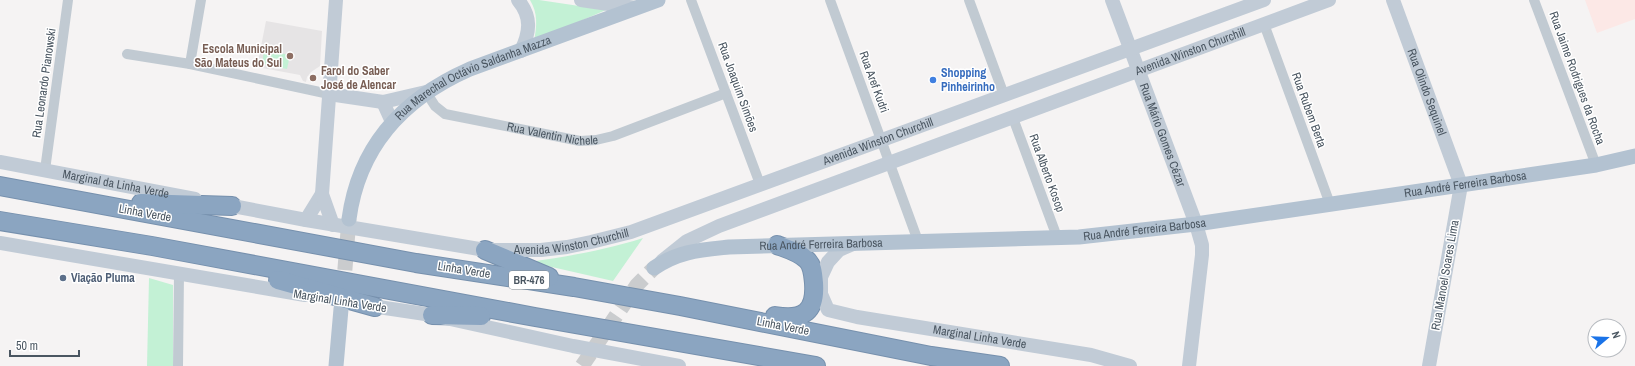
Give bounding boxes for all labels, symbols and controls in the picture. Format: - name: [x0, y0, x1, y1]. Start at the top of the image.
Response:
- street label: Rua Jaime Rodrigues da Rocha: [1545, 9, 1609, 147]
- street label: Avenida Winston Churchill: [1132, 24, 1248, 79]
- street label: Rua Leonardo Pianowski: [28, 27, 60, 139]
- street label: Rua Marechal Octávio Saldanha Mazza: [391, 32, 554, 124]
- street label: Rua Joaquim Simões: [714, 40, 762, 134]
- place label: Escola Municipal São Mateus do Sul: [195, 41, 282, 71]
- street label: Rua Olindo Sequinel: [1404, 46, 1450, 138]
- street label: Rua Aref Kudri: [855, 49, 893, 115]
- marker: Escola Municipal São Mateus do Sul: [285, 51, 295, 61]
- place label: Farol do Saber José de Alencar: [321, 63, 396, 93]
- place label: Shopping Pinheirinho: [941, 65, 995, 95]
- street label: Rua Rubem Berta: [1288, 70, 1330, 150]
- marker: Farol do Saber José de Alencar: [308, 73, 318, 83]
- marker: Shopping Pinheirinho: [928, 75, 938, 85]
- street label: Rua Mário Gomes Cézar: [1136, 81, 1190, 190]
- street label: Avenida Winston Churchill: [820, 114, 935, 169]
- street label: Rua Valentin Nichele: [506, 119, 599, 149]
- street label: Rua Alberto Kosop: [1025, 132, 1069, 214]
- street label: Marginal da Linha Verde: [61, 166, 170, 202]
- street label: Rua André Ferreira Barbosa: [1403, 167, 1528, 201]
- street label: Linha Verde: [117, 201, 173, 225]
- street label: Rua André Ferreira Barbosa: [1082, 215, 1208, 244]
- street label: Rua Manoel Soares Lima: [1427, 218, 1463, 331]
- street label: Avenida Winston Churchill: [513, 225, 630, 258]
- street label: Rua André Ferreira Barbosa: [759, 235, 883, 254]
- street label: Linha Verde: [437, 258, 491, 282]
- place label: Viação Pluma: [71, 270, 135, 286]
- road number: BR-476: [509, 271, 549, 289]
- marker: Viação Pluma: [58, 273, 68, 283]
- street label: Marginal Linha Verde: [292, 286, 388, 316]
- street label: Linha Verde: [755, 313, 811, 339]
- north arrow: [1587, 318, 1627, 358]
- street label: Marginal Linha Verde: [932, 321, 1028, 352]
- text: N: [1609, 329, 1624, 340]
- scale bar: [10, 332, 79, 358]
- text: 50 m: [16, 338, 38, 354]

